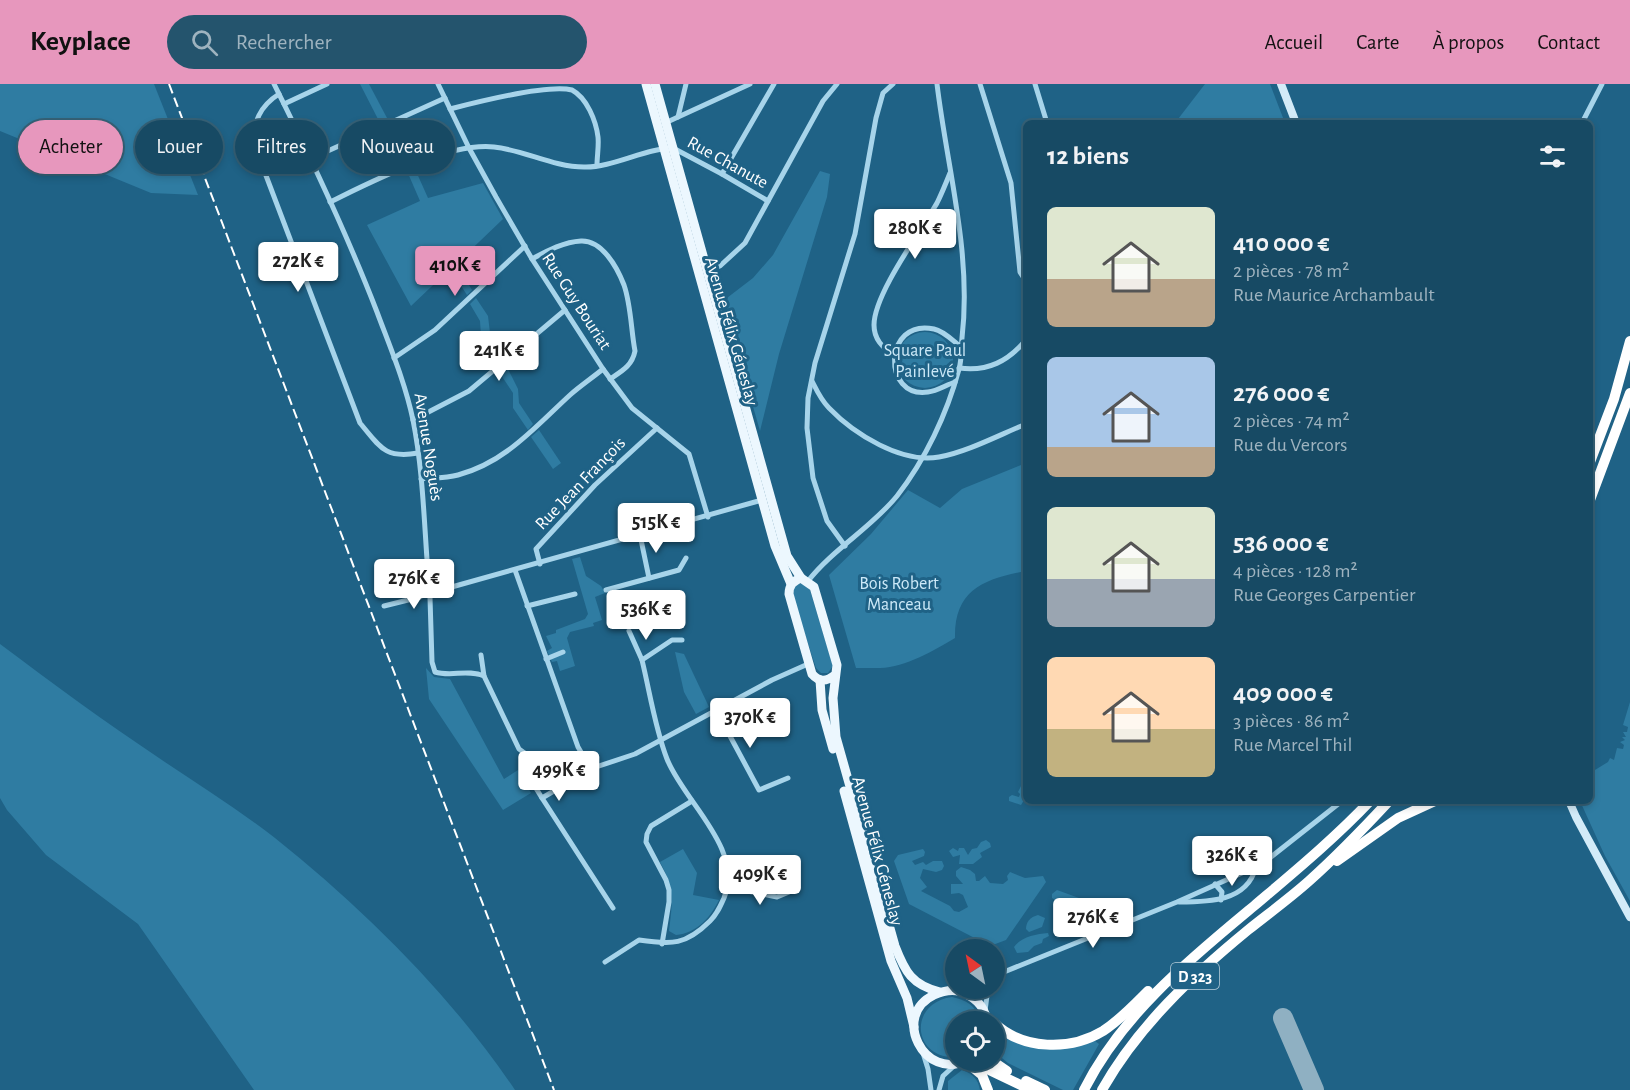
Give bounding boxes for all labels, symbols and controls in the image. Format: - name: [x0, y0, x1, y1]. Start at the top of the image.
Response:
- search box: [167, 15, 587, 69]
- icon: search: [188, 26, 221, 59]
- text: Keyplace: [30, 28, 131, 56]
- text: Rechercher: [236, 31, 332, 53]
- text: Accueil: [1265, 32, 1323, 53]
- text: Carte: [1356, 32, 1399, 53]
- text: À propos: [1432, 32, 1504, 53]
- text: Contact: [1537, 32, 1600, 53]
- chip: Acheter: [18, 120, 123, 174]
- chip: Louer: [135, 120, 223, 174]
- chip: Filtres: [235, 120, 328, 174]
- chip: Nouveau: [340, 120, 455, 174]
- street label: Rue Chanute: [684, 133, 771, 192]
- icon: filters: [1536, 140, 1569, 173]
- text: 12 biens: [1047, 143, 1129, 169]
- pin: 280K €: [866, 209, 964, 260]
- text: 280K €: [888, 218, 942, 238]
- text: 410 000 €: [1233, 230, 1330, 256]
- icon: home: [1095, 231, 1167, 303]
- pin: 272K €: [249, 242, 347, 293]
- pin: 410K €: [406, 246, 504, 297]
- street label: Rue Guy Bouriat: [538, 250, 614, 353]
- text: 272K €: [272, 251, 324, 271]
- text: 410K €: [429, 255, 481, 275]
- street label: Avenue Félix Géneslay: [701, 255, 761, 408]
- text: 2 pièces · 78 m²: [1233, 261, 1349, 281]
- text: Rue Maurice Archambault: [1233, 285, 1435, 305]
- pin: 241K €: [450, 331, 548, 382]
- text: 241K €: [474, 340, 524, 360]
- park label: Square Paul Painlevé: [884, 342, 966, 381]
- text: 276 000 €: [1233, 380, 1330, 406]
- icon: home: [1095, 381, 1167, 453]
- street label: Avenue Noguès: [411, 392, 445, 502]
- text: 2 pièces · 74 m²: [1233, 411, 1349, 431]
- street label: Rue Jean François: [532, 434, 629, 533]
- text: Rue du Vercors: [1233, 435, 1348, 455]
- pin: 515K €: [607, 503, 705, 554]
- text: 515K €: [632, 512, 680, 532]
- text: 536 000 €: [1233, 530, 1329, 556]
- icon: home: [1095, 531, 1167, 603]
- pin: 276K €: [365, 559, 463, 610]
- text: 4 pièces · 128 m²: [1233, 561, 1357, 581]
- text: 276K €: [388, 568, 440, 588]
- park label: Bois Robert Manceau: [859, 575, 939, 614]
- text: Rue Georges Carpentier: [1233, 585, 1415, 605]
- pin: 536K €: [597, 590, 695, 641]
- text: 536K €: [621, 599, 671, 619]
- text: 409 000 €: [1233, 680, 1333, 706]
- icon: home: [1095, 681, 1167, 753]
- pin: 370K €: [701, 698, 799, 749]
- text: 370K €: [724, 707, 776, 727]
- text: 3 pièces · 86 m²: [1233, 711, 1349, 731]
- text: Rue Marcel Thil: [1233, 735, 1352, 755]
- pin: 499K €: [510, 751, 608, 802]
- text: 499K €: [532, 760, 586, 780]
- street label: Avenue Félix Géneslay: [848, 775, 906, 928]
- pin: 326K €: [1183, 836, 1281, 887]
- text: 326K €: [1206, 845, 1258, 865]
- pin: 409K €: [711, 855, 809, 906]
- text: 409K €: [733, 864, 787, 884]
- pin: 276K €: [1044, 898, 1142, 949]
- text: 276K €: [1067, 907, 1119, 927]
- north arrow: [945, 939, 1005, 999]
- map controls: [945, 939, 1005, 1071]
- road number: D 323: [1171, 963, 1219, 989]
- button: locate: [945, 1011, 1005, 1071]

